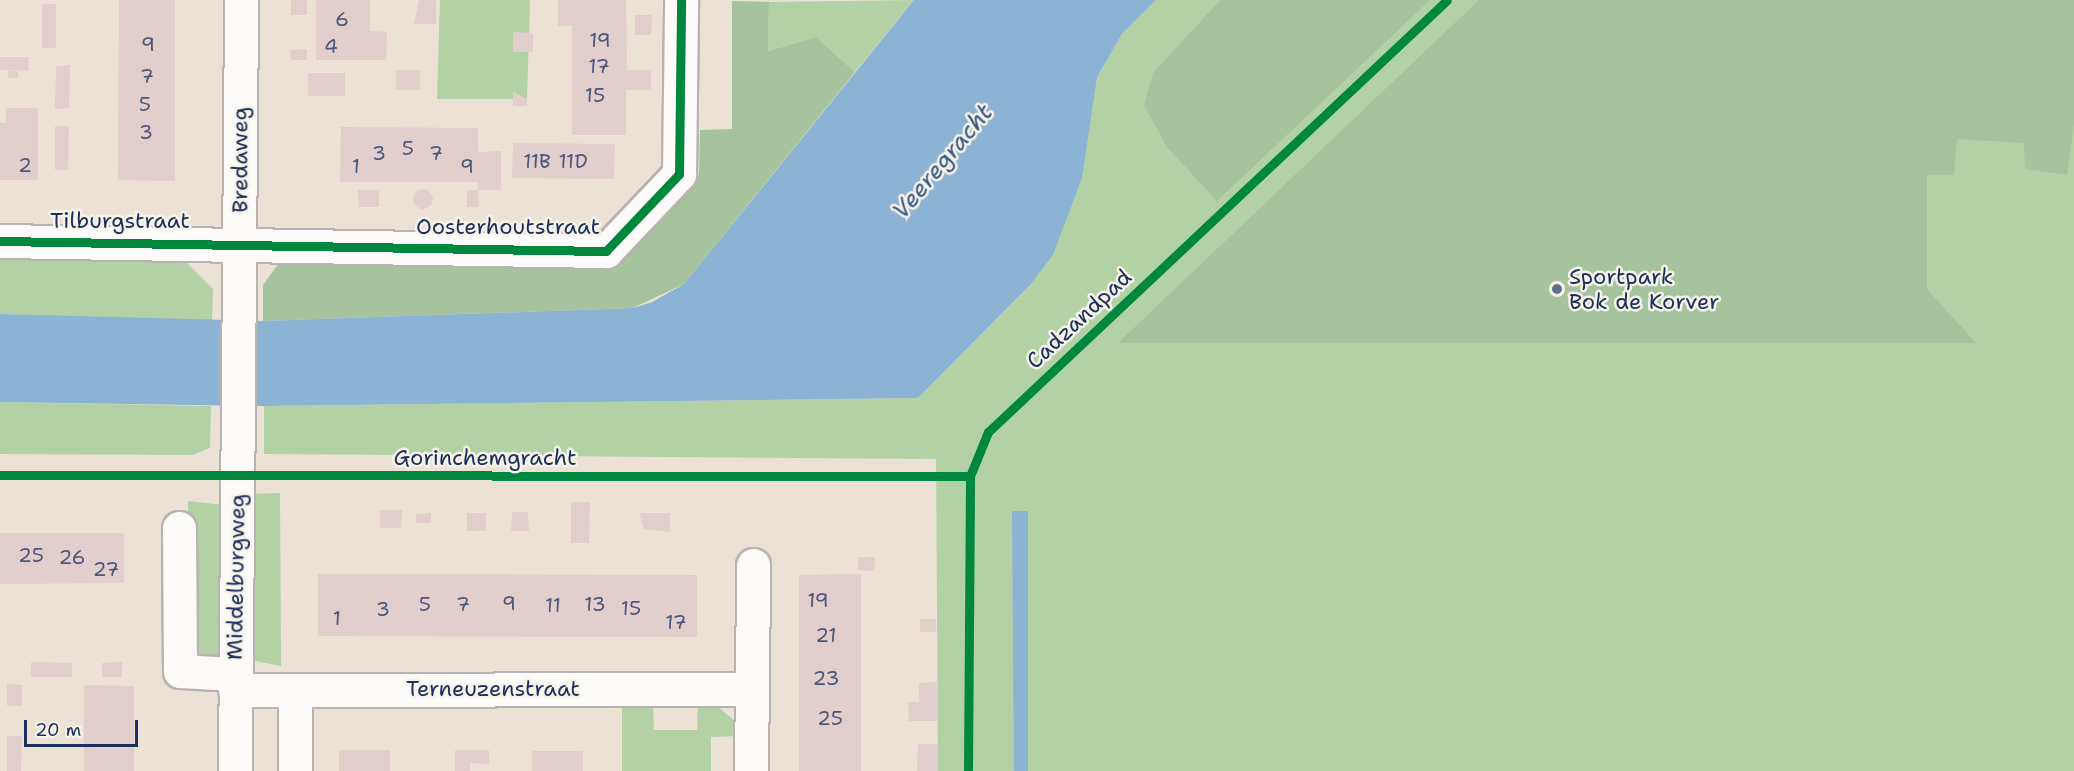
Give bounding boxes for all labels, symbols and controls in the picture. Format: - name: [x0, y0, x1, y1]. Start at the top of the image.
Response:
- house number: 6: [335, 7, 349, 31]
- house number: 19: [589, 28, 611, 52]
- house number: 9: [141, 32, 155, 56]
- house number: 4: [324, 34, 338, 58]
- house number: 17: [588, 54, 610, 78]
- house number: 7: [140, 64, 154, 88]
- house number: 15: [585, 83, 605, 107]
- house number: 5: [139, 92, 151, 116]
- water label: Veeregracht: [887, 99, 999, 225]
- street label: Bredaweg: [227, 107, 253, 213]
- house number: 3: [139, 120, 153, 144]
- house number: 5: [402, 136, 414, 160]
- house number: 3: [372, 141, 386, 165]
- house number: 7: [429, 141, 443, 165]
- house number: 11B: [523, 149, 551, 173]
- house number: 11D: [558, 149, 588, 173]
- house number: 2: [18, 153, 32, 177]
- house number: 1: [352, 154, 360, 178]
- house number: 9: [460, 154, 474, 178]
- street label: Tilburgstraat: [50, 208, 190, 234]
- street label: Oosterhoutstraat: [416, 214, 600, 240]
- place label: Sportpark Bok de Korver: [1569, 263, 1719, 314]
- street label: Cadzandpad: [1021, 264, 1137, 374]
- marker: Sportpark Bok de Korver: [1550, 282, 1564, 296]
- street label: Gorinchemgracht: [393, 445, 577, 471]
- street label: Middelburgweg: [221, 494, 251, 660]
- house number: 25: [18, 543, 44, 567]
- house number: 26: [58, 545, 86, 569]
- house number: 27: [93, 557, 119, 581]
- house number: 19: [807, 588, 829, 612]
- house number: 9: [502, 591, 516, 615]
- house number: 5: [419, 592, 431, 616]
- house number: 7: [456, 592, 470, 616]
- house number: 13: [584, 592, 606, 616]
- house number: 11: [545, 593, 561, 617]
- house number: 15: [621, 596, 641, 620]
- house number: 3: [376, 597, 390, 621]
- house number: 1: [333, 606, 341, 630]
- house number: 17: [665, 610, 687, 634]
- house number: 21: [815, 623, 837, 647]
- house number: 23: [813, 666, 839, 690]
- street label: Terneuzenstraat: [406, 676, 580, 702]
- house number: 25: [817, 706, 843, 730]
- scale bar: [27, 708, 141, 746]
- text: 20 m: [35, 718, 81, 742]

